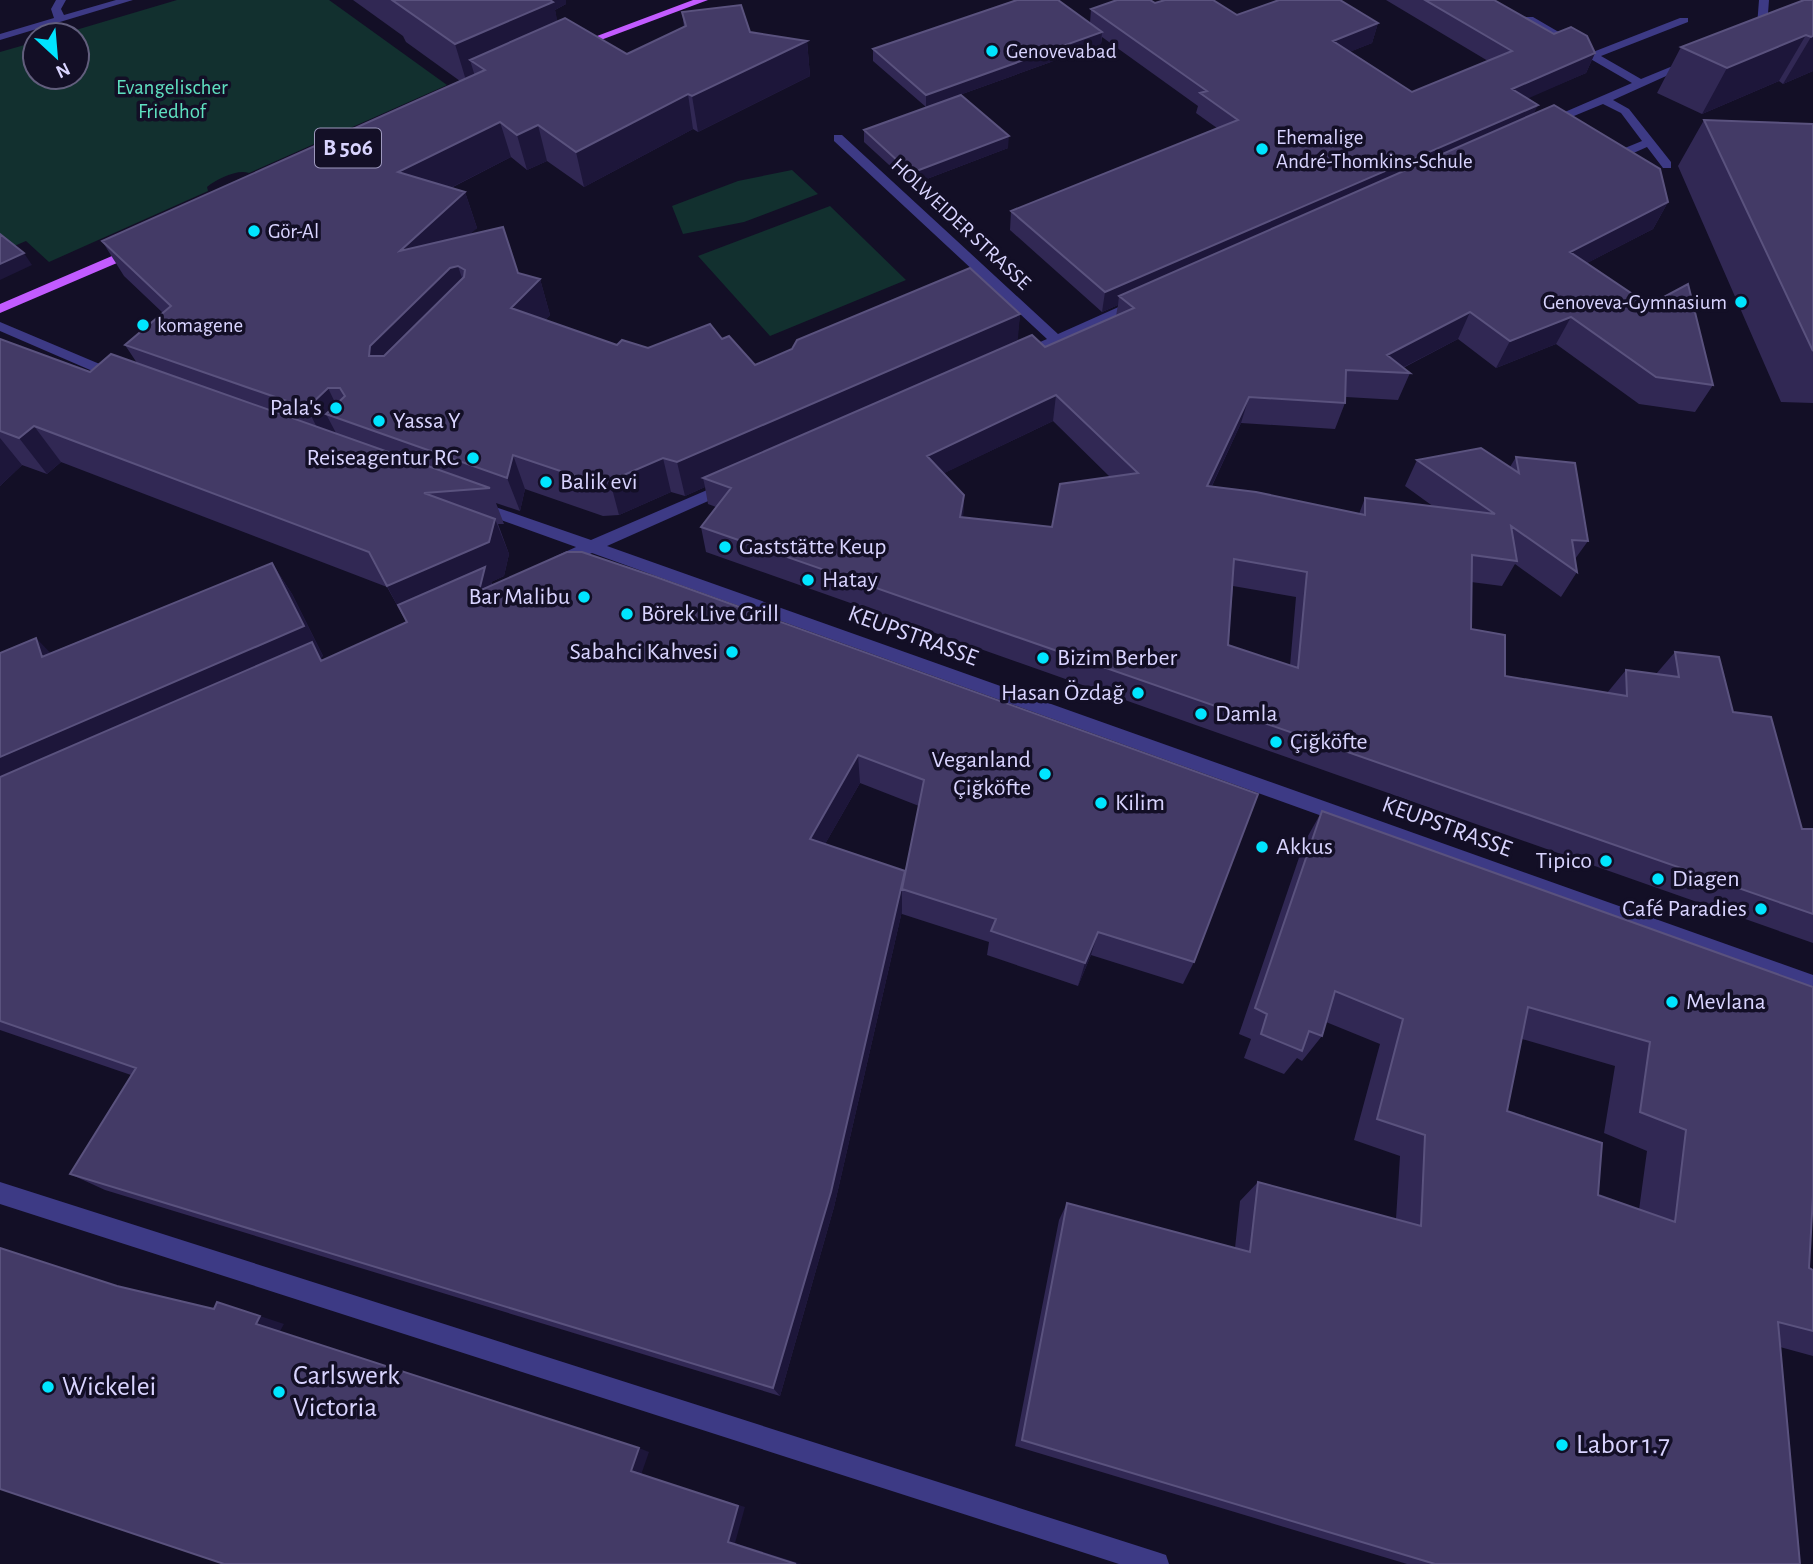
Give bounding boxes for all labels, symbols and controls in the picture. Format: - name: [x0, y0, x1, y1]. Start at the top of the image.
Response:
- north arrow: [21, 21, 91, 91]
- place label: Genovevabad: [1006, 41, 1117, 62]
- marker: Genovevabad: [984, 43, 1000, 59]
- text: N: [53, 58, 73, 81]
- park label: Evangelischer Friedhof: [116, 77, 228, 122]
- place label: Ehemalige André-Thomkins-Schule: [1276, 127, 1473, 172]
- road number: B 506: [315, 128, 381, 168]
- marker: Ehemalige André-Thomkins-Schule: [1254, 141, 1270, 157]
- street label: HOLWEIDER STRASSE: [887, 154, 1035, 294]
- place label: Gör-Al: [268, 221, 319, 242]
- marker: Gör-Al: [246, 223, 262, 239]
- place label: Genoveva-Gymnasium: [1543, 292, 1727, 313]
- marker: Genoveva-Gymnasium: [1733, 294, 1749, 310]
- place label: komagene: [157, 315, 243, 336]
- marker: komagene: [135, 317, 151, 333]
- place label: Pala's: [270, 396, 322, 420]
- marker: Pala's: [328, 400, 344, 416]
- place label: Yassa Y: [393, 409, 461, 433]
- marker: Yassa Y: [371, 413, 387, 429]
- place label: Reiseagentur RC: [307, 446, 459, 470]
- marker: Reiseagentur RC: [465, 450, 481, 466]
- place label: Balik evi: [560, 470, 638, 494]
- marker: Balik evi: [538, 474, 554, 490]
- place label: Gaststätte Keup: [739, 535, 887, 559]
- marker: Gaststätte Keup: [717, 539, 733, 555]
- place label: Hatay: [822, 568, 878, 592]
- marker: Hatay: [800, 572, 816, 588]
- place label: Bar Malibu: [468, 585, 570, 609]
- marker: Bar Malibu: [576, 589, 592, 605]
- street label: KEUPSTRASSE: [845, 601, 982, 671]
- place label: Börek Live Grill: [641, 602, 779, 626]
- marker: Börek Live Grill: [619, 606, 635, 622]
- place label: Sabahci Kahvesi: [570, 640, 718, 664]
- marker: Sabahci Kahvesi: [724, 644, 740, 660]
- place label: Bizim Berber: [1057, 646, 1177, 670]
- marker: Bizim Berber: [1035, 650, 1051, 666]
- place label: Hasan Özdağ: [1001, 680, 1124, 705]
- marker: Hasan Özdağ: [1130, 685, 1146, 701]
- place label: Damla: [1215, 702, 1278, 726]
- marker: Damla: [1193, 706, 1209, 722]
- place label: Çiğköfte: [1290, 730, 1368, 754]
- marker: Çiğköfte: [1268, 734, 1284, 750]
- place label: Veganland Çiğköfte: [931, 748, 1031, 800]
- marker: Veganland Çiğköfte: [1037, 766, 1053, 782]
- place label: Kilim: [1115, 791, 1165, 815]
- street label: KEUPSTRASSE: [1379, 792, 1516, 862]
- marker: Kilim: [1093, 795, 1109, 811]
- place label: Akkus: [1276, 835, 1333, 859]
- marker: Akkus: [1254, 839, 1270, 855]
- place label: Tipico: [1535, 849, 1592, 873]
- marker: Tipico: [1598, 853, 1614, 869]
- place label: Diagen: [1672, 867, 1740, 891]
- marker: Diagen: [1650, 871, 1666, 887]
- place label: Café Paradies: [1622, 897, 1747, 921]
- marker: Café Paradies: [1753, 901, 1769, 917]
- place label: Mevlana: [1686, 990, 1766, 1014]
- marker: Mevlana: [1664, 994, 1680, 1010]
- place label: Carlswerk Victoria: [293, 1362, 400, 1422]
- place label: Wickelei: [62, 1373, 156, 1401]
- marker: Wickelei: [40, 1379, 56, 1395]
- marker: Carlswerk Victoria: [271, 1384, 287, 1400]
- place label: Labor 1.7: [1576, 1431, 1670, 1459]
- marker: Labor 1.7: [1554, 1437, 1570, 1453]

